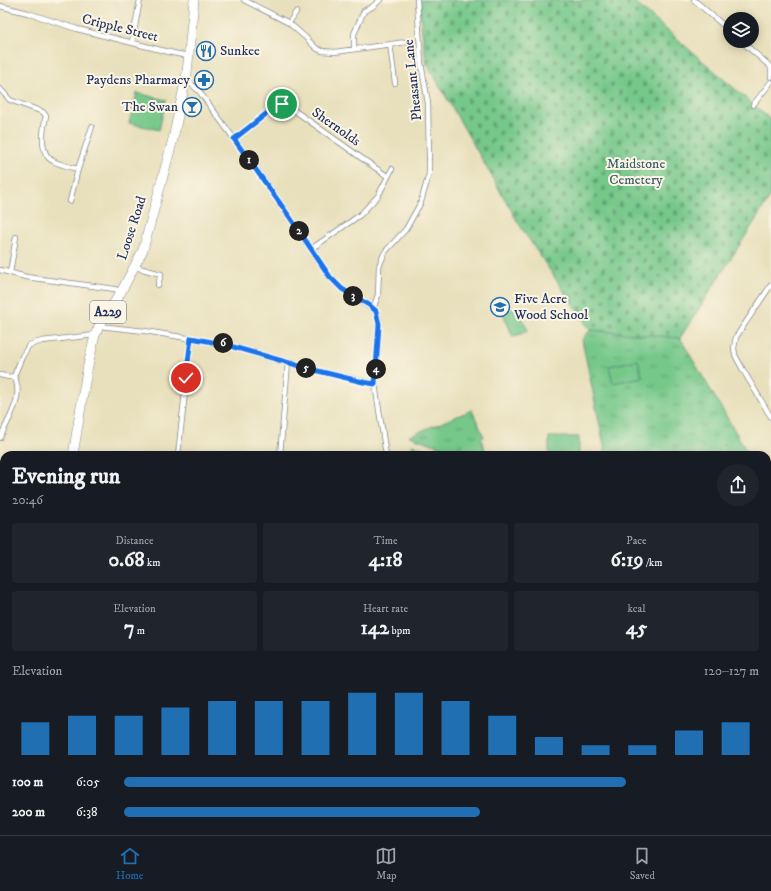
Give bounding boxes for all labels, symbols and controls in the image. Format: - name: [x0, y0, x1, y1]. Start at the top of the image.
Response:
- street label: Cripple Street: [80, 10, 161, 46]
- map controls: [723, 12, 759, 48]
- button: layers: [723, 12, 759, 48]
- street label: Pheasant Lane: [400, 38, 426, 122]
- restaurant icon: Sunkee: [195, 40, 217, 62]
- place label: Sunkee: [220, 42, 260, 60]
- pharmacy icon: Paydens Pharmacy: [193, 69, 215, 91]
- place label: Paydens Pharmacy: [86, 71, 190, 89]
- pin: [265, 87, 299, 121]
- icon: arrive: [271, 93, 293, 115]
- bar icon: The Swan: [181, 96, 203, 118]
- place label: The Swan: [122, 98, 179, 116]
- street label: Shernolds: [308, 104, 364, 150]
- pin: 1: [239, 150, 259, 170]
- text: 1: [247, 153, 251, 167]
- park label: Maidstone Cemetery: [607, 155, 665, 189]
- street label: Loose Road: [113, 194, 151, 262]
- pin: 2: [289, 221, 309, 241]
- text: 2: [296, 224, 302, 238]
- pin: 3: [343, 286, 363, 306]
- text: 3: [351, 289, 355, 303]
- place label: Five Acre Wood School: [513, 290, 589, 324]
- school or university icon: Five Acre Wood School: [489, 296, 511, 318]
- road number: A229: [90, 301, 126, 323]
- pin: 6: [213, 333, 233, 353]
- text: 6: [220, 336, 226, 350]
- pin: 5: [296, 358, 316, 378]
- pin: 4: [366, 359, 386, 379]
- pin: [169, 361, 203, 395]
- text: 5: [303, 361, 309, 375]
- text: 4: [373, 362, 379, 376]
- icon: check: [175, 367, 197, 389]
- text: Evening run: [12, 463, 120, 490]
- button: share: [717, 464, 759, 506]
- text: 20:46: [12, 492, 43, 508]
- text: Distance: [116, 534, 153, 548]
- text: Time: [374, 534, 397, 548]
- text: Pace: [626, 534, 647, 548]
- text: 0.68: [109, 548, 144, 573]
- text: 4:18: [368, 548, 403, 573]
- text: 6:19: [611, 548, 643, 573]
- text: km: [144, 556, 161, 570]
- text: /km: [643, 556, 662, 570]
- text: Elevation: [113, 602, 156, 616]
- text: Heart rate: [363, 602, 408, 616]
- text: kcal: [627, 602, 646, 616]
- text: 7: [124, 616, 134, 641]
- text: 142: [361, 616, 389, 641]
- text: 45: [626, 616, 647, 641]
- text: m: [134, 624, 145, 638]
- text: bpm: [389, 624, 410, 638]
- text: Elevation: [12, 663, 62, 679]
- text: 120–127 m: [704, 663, 759, 679]
- text: 100 m: [12, 774, 43, 790]
- text: 6:05: [76, 774, 100, 790]
- text: 200 m: [12, 804, 45, 820]
- text: 6:38: [76, 804, 98, 820]
- tab: Home: [116, 845, 143, 883]
- tab: Map: [375, 845, 397, 883]
- tab: Saved: [630, 845, 655, 883]

